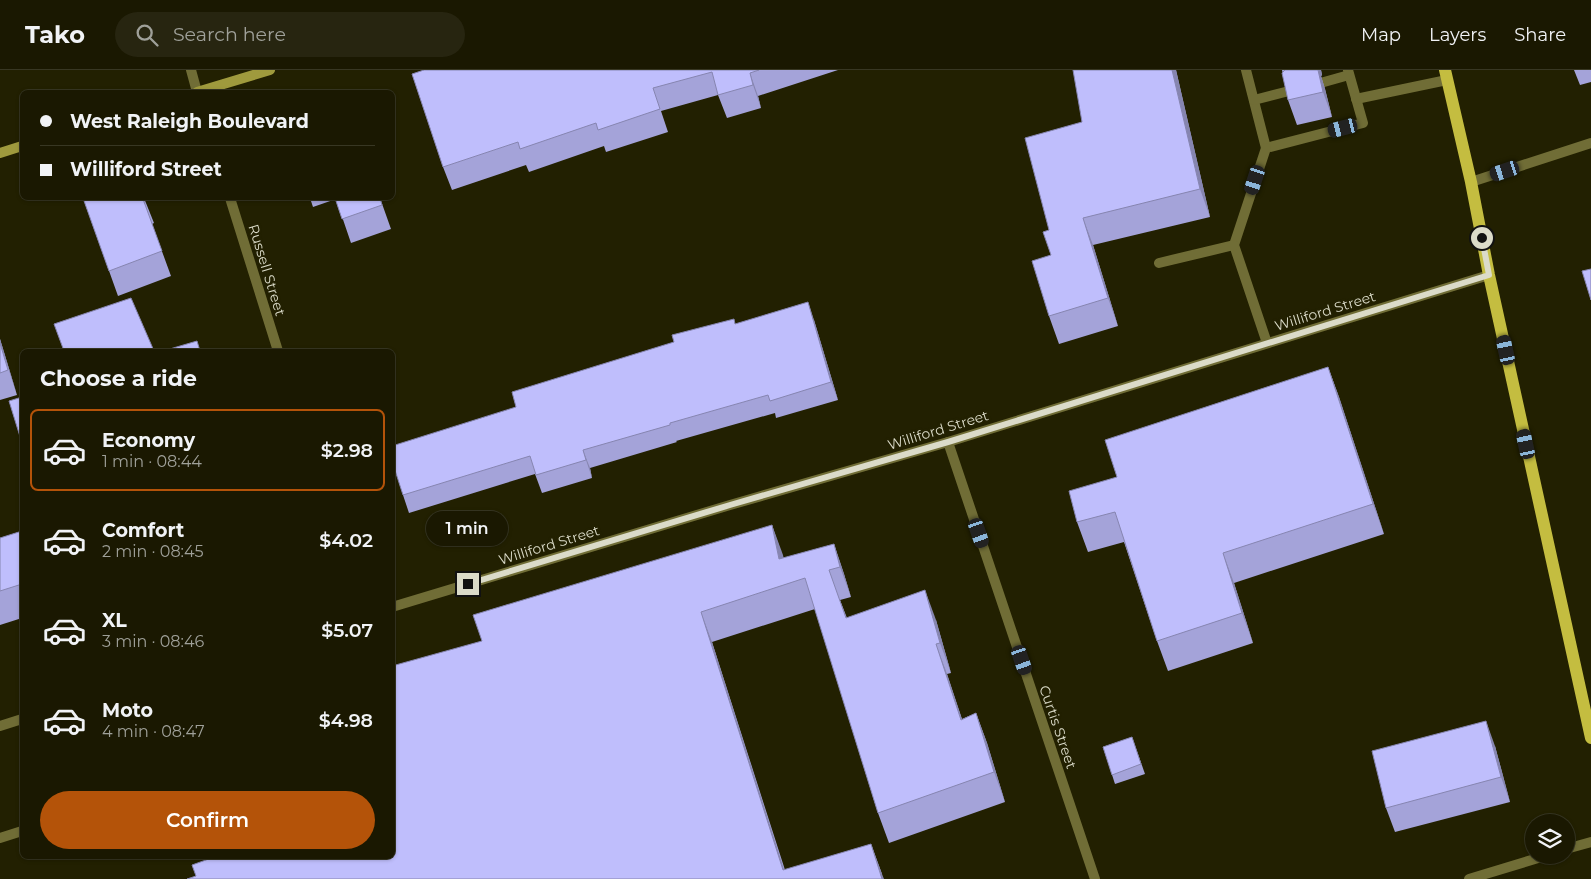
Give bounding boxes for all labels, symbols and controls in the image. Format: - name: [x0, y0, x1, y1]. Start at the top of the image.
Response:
- search box: [115, 12, 465, 57]
- text: Tako: [25, 20, 85, 49]
- icon: search: [133, 21, 161, 49]
- text: Search here: [173, 23, 286, 46]
- text: Map: [1361, 24, 1401, 46]
- text: Layers: [1429, 24, 1486, 46]
- text: Share: [1514, 24, 1566, 46]
- text: West Raleigh Boulevard: [70, 110, 309, 133]
- car: [1326, 117, 1359, 139]
- text: Williford Street: [70, 158, 222, 181]
- car: [1488, 159, 1521, 183]
- car: [1243, 163, 1266, 197]
- street label: Russell Street: [244, 222, 290, 318]
- route start: [1471, 227, 1493, 249]
- street label: Williford Street: [1272, 287, 1378, 335]
- car: [1495, 334, 1516, 366]
- text: Choose a ride: [40, 365, 197, 392]
- street label: Williford Street: [885, 406, 991, 454]
- icon: car: [42, 428, 87, 473]
- car: [1515, 428, 1536, 460]
- text: Economy: [102, 429, 195, 452]
- text: $2.98: [321, 439, 373, 462]
- text: 1 min · 08:44: [102, 452, 202, 471]
- callout: 1 min: [427, 512, 509, 546]
- car: [967, 516, 990, 550]
- icon: car: [42, 518, 87, 563]
- text: Comfort: [102, 519, 184, 542]
- text: 1 min: [446, 519, 488, 538]
- street label: Williford Street: [496, 521, 602, 569]
- text: $4.02: [319, 529, 373, 552]
- text: 2 min · 08:45: [102, 542, 204, 561]
- route end: [457, 573, 479, 595]
- icon: car: [42, 608, 87, 653]
- text: XL: [102, 609, 127, 632]
- text: $5.07: [321, 619, 373, 642]
- text: 3 min · 08:46: [102, 632, 204, 651]
- car: [1010, 643, 1033, 677]
- street label: Curtis Street: [1035, 683, 1081, 771]
- icon: car: [42, 698, 87, 743]
- text: Moto: [102, 699, 153, 722]
- text: $4.98: [319, 709, 373, 732]
- text: 4 min · 08:47: [102, 722, 205, 741]
- button: Confirm: [40, 791, 375, 849]
- map controls: [1525, 814, 1575, 864]
- button: layers: [1525, 814, 1575, 864]

